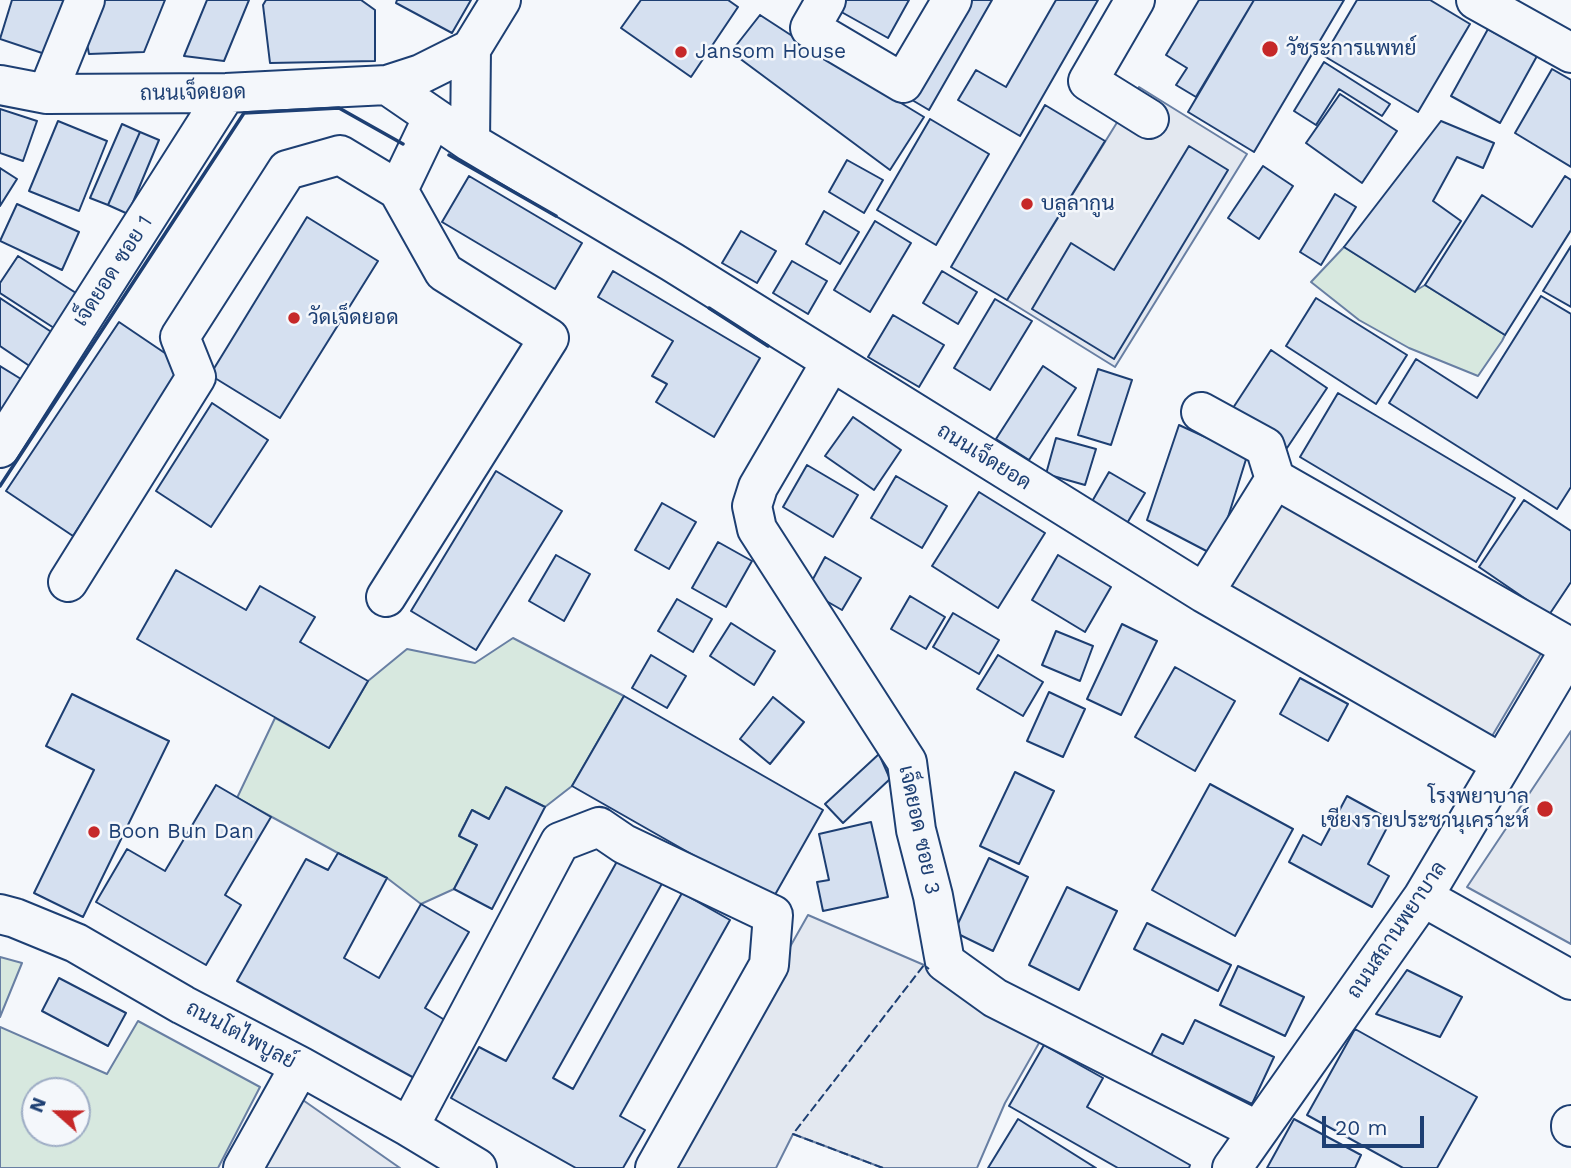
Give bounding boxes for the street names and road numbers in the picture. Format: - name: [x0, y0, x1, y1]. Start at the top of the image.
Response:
- street label: ถนนเจ็ดยอด: [140, 79, 246, 107]
- street label: เจ็ดยอด ซอย 1: [68, 211, 158, 331]
- street label: ถนนเจ็ดยอด: [932, 418, 1036, 496]
- street label: เจ็ดยอด ซอย 3: [893, 763, 945, 897]
- street label: ถนนสถานพยาบาล: [1342, 857, 1452, 1003]
- street label: ถนนโตไพบูลย์: [182, 996, 300, 1074]

